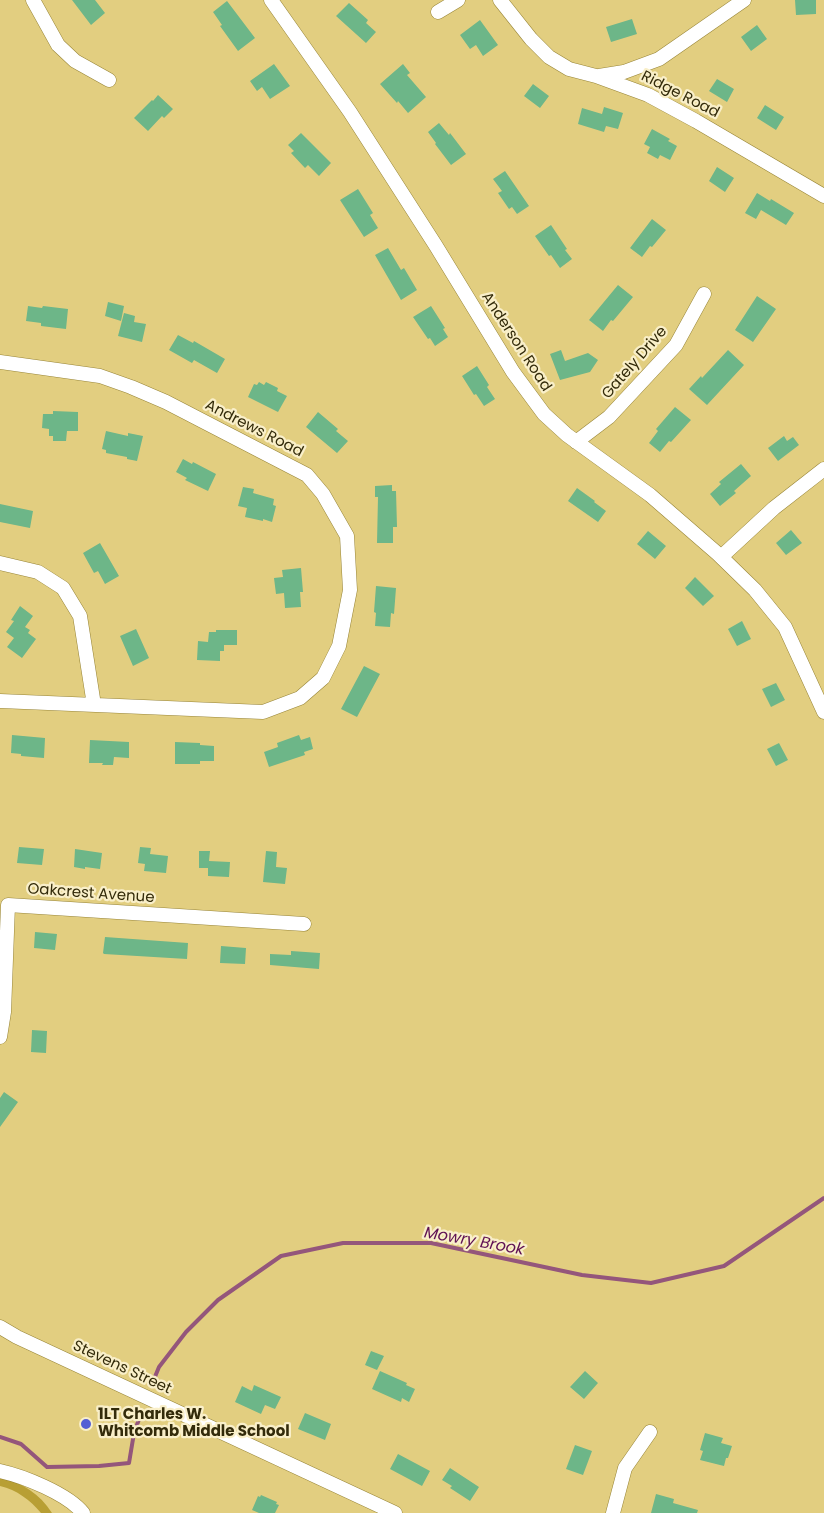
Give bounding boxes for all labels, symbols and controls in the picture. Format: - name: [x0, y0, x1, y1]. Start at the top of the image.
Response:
- street label: Ridge Road: [638, 68, 722, 122]
- street label: Anderson Road: [477, 289, 555, 395]
- street label: Gately Drive: [599, 323, 671, 403]
- street label: Andrews Road: [202, 396, 306, 462]
- street label: Oakcrest Avenue: [27, 881, 155, 907]
- water label: Mowry Brook: [422, 1224, 526, 1260]
- street label: Stevens Street: [70, 1337, 174, 1399]
- place label: 1LT Charles W. Whitcomb Middle School: [98, 1406, 290, 1441]
- marker: 1LT Charles W. Whitcomb Middle School: [79, 1417, 93, 1431]

